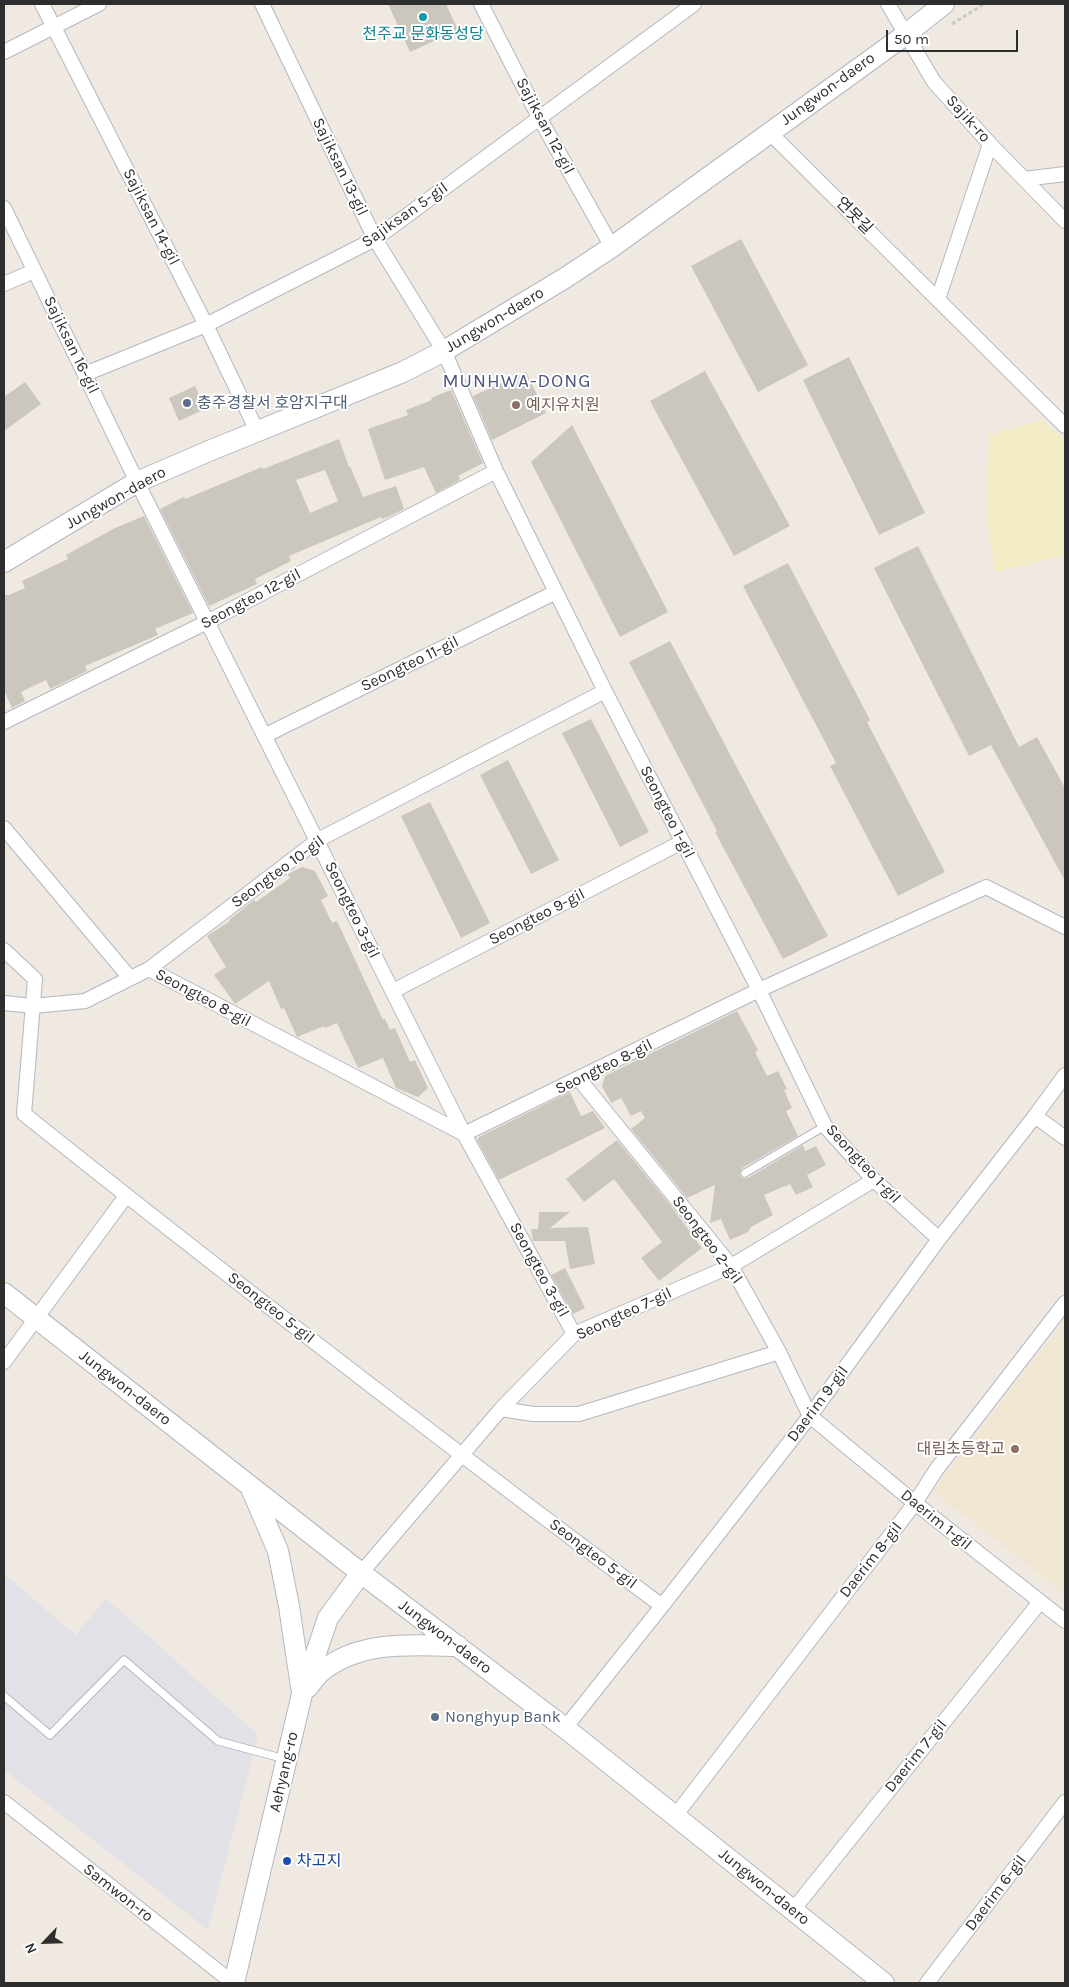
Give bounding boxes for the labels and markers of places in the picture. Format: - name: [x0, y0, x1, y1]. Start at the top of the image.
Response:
- marker: 천주교 문화동성당: [417, 11, 429, 23]
- place label: 천주교 문화동성당: [362, 24, 484, 44]
- place label: 충주경찰서 호암지구대: [197, 393, 348, 413]
- place label: 예지유치원: [526, 395, 600, 415]
- marker: 충주경찰서 호암지구대: [181, 397, 193, 409]
- marker: 예지유치원: [510, 399, 522, 411]
- place label: 대림초등학교: [917, 1439, 1005, 1459]
- marker: 대림초등학교: [1009, 1443, 1021, 1455]
- place label: Nonghyup Bank: [445, 1707, 561, 1727]
- marker: Nonghyup Bank: [429, 1711, 441, 1723]
- place label: 차고지: [297, 1851, 341, 1871]
- marker: 차고지: [281, 1855, 293, 1867]

